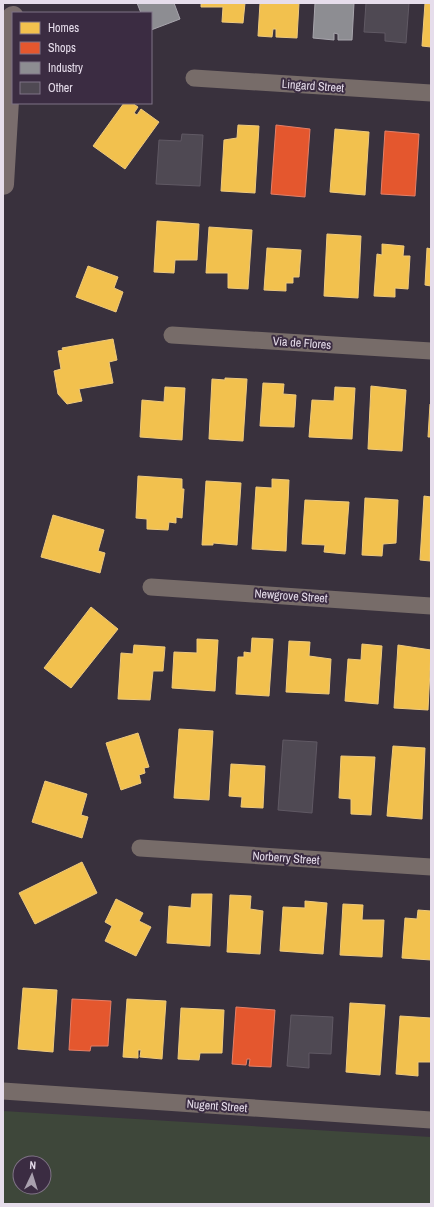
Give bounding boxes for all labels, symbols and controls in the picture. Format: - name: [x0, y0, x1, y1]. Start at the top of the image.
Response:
- legend: [12, 12, 152, 104]
- text: Homes: [48, 20, 79, 36]
- text: Shops: [48, 40, 76, 56]
- text: Industry: [48, 60, 83, 76]
- street label: Lingard Street: [281, 76, 345, 96]
- text: Other: [48, 80, 73, 96]
- street label: Via de Flores: [272, 333, 332, 353]
- street label: Newgrove Street: [254, 585, 328, 607]
- street label: Norberry Street: [252, 848, 320, 868]
- street label: Nugent Street: [186, 1096, 248, 1116]
- north arrow: [12, 1155, 52, 1195]
- text: N: [29, 1158, 36, 1172]

